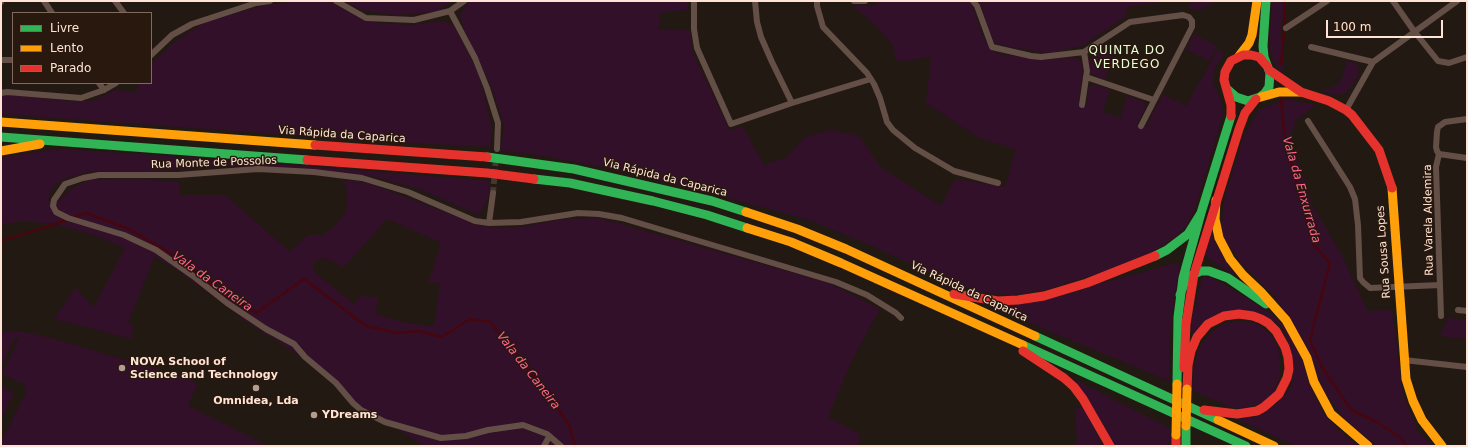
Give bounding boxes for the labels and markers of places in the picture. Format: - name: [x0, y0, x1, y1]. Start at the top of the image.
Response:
- place label: NOVA School of Science and Technology: [130, 355, 278, 381]
- marker: NOVA School of Science and Technology: [117, 363, 127, 373]
- marker: Omnidea, Lda: [251, 383, 261, 393]
- place label: Omnidea, Lda: [213, 394, 299, 408]
- place label: YDreams: [322, 408, 377, 422]
- marker: YDreams: [309, 410, 319, 420]

